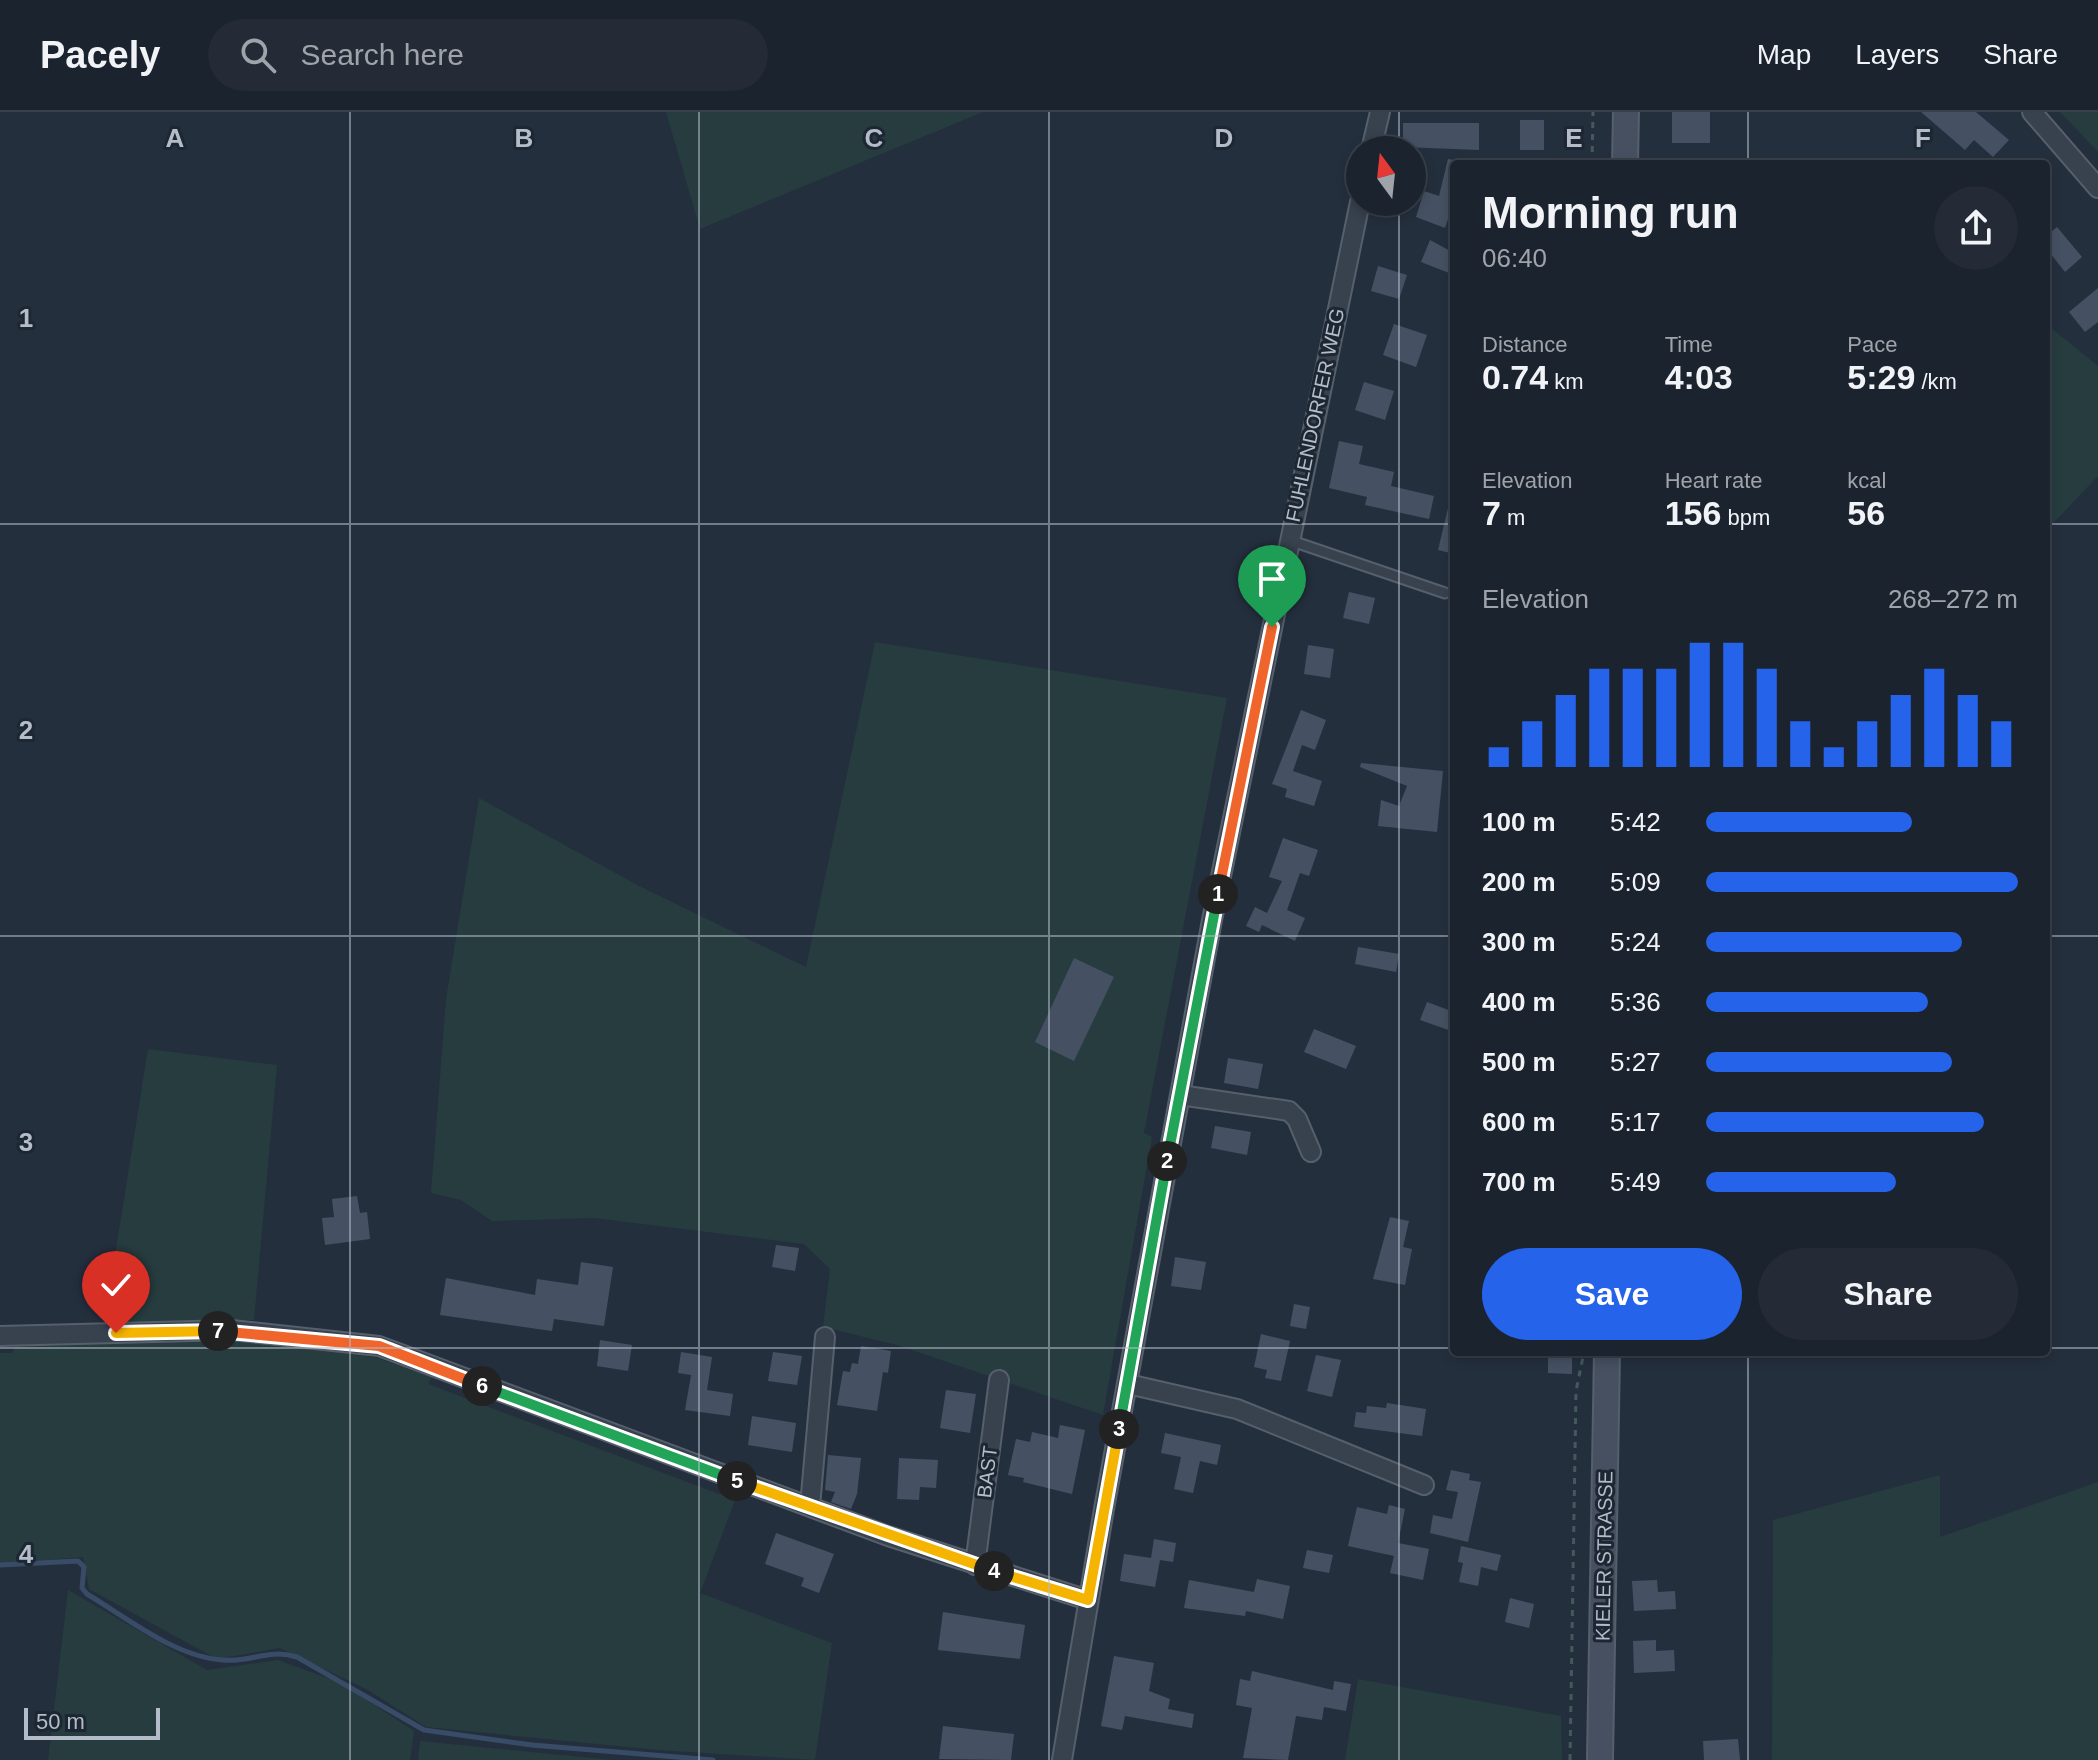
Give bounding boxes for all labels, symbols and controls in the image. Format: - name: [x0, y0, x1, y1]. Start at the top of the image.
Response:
- search box: [208, 19, 768, 91]
- icon: search: [236, 33, 280, 77]
- text: Pacely: [40, 34, 160, 76]
- text: Search here: [300, 38, 464, 71]
- text: Map: [1757, 39, 1811, 70]
- text: Layers: [1855, 39, 1939, 70]
- text: Share: [1983, 39, 2058, 70]
- text: A: [166, 123, 185, 153]
- text: B: [515, 123, 533, 153]
- text: C: [865, 123, 884, 153]
- text: D: [1215, 123, 1233, 153]
- text: E: [1565, 123, 1583, 153]
- text: F: [1915, 123, 1931, 153]
- north arrow: [1346, 136, 1426, 216]
- map controls: [1346, 136, 1426, 216]
- button: share: [1934, 186, 2018, 270]
- text: Morning run: [1482, 188, 1739, 237]
- text: 06:40: [1482, 243, 1547, 273]
- text: 1: [19, 303, 33, 333]
- street label: FUHLENDORFER WEG: [1282, 306, 1348, 524]
- text: Distance: [1482, 332, 1568, 357]
- text: Time: [1665, 332, 1713, 357]
- text: Pace: [1847, 332, 1897, 357]
- text: 0.74: [1482, 358, 1548, 396]
- text: 4:03: [1665, 358, 1733, 396]
- text: 5:29: [1847, 358, 1915, 396]
- text: km: [1548, 369, 1584, 394]
- text: /km: [1915, 369, 1957, 394]
- text: Elevation: [1482, 468, 1573, 493]
- text: Heart rate: [1665, 468, 1762, 493]
- text: kcal: [1847, 468, 1886, 493]
- text: 7: [1482, 494, 1501, 532]
- text: 156: [1665, 494, 1721, 532]
- text: 56: [1847, 494, 1885, 532]
- text: m: [1501, 505, 1525, 530]
- text: bpm: [1721, 505, 1770, 530]
- pin: [1238, 545, 1306, 627]
- icon: arrive: [1250, 557, 1294, 601]
- text: Elevation: [1482, 584, 1589, 614]
- text: 268–272 m: [1888, 584, 2018, 614]
- text: 2: [19, 715, 33, 745]
- text: 100 m: [1482, 807, 1556, 837]
- text: 5:42: [1610, 807, 1661, 837]
- text: 200 m: [1482, 867, 1556, 897]
- text: 5:09: [1610, 867, 1661, 897]
- pin: 1: [1198, 874, 1238, 914]
- text: 1: [1212, 881, 1224, 906]
- text: 300 m: [1482, 927, 1556, 957]
- text: 5:24: [1610, 927, 1661, 957]
- text: 400 m: [1482, 987, 1556, 1017]
- text: 5:36: [1610, 987, 1661, 1017]
- text: 500 m: [1482, 1047, 1556, 1077]
- text: 5:27: [1610, 1047, 1661, 1077]
- text: 600 m: [1482, 1107, 1556, 1137]
- text: 5:17: [1610, 1107, 1661, 1137]
- text: 3: [19, 1127, 33, 1157]
- pin: 2: [1147, 1141, 1187, 1181]
- text: 2: [1161, 1148, 1173, 1173]
- text: 700 m: [1482, 1167, 1556, 1197]
- text: 5:49: [1610, 1167, 1661, 1197]
- button: Save: [1482, 1248, 1742, 1340]
- button: Share: [1758, 1248, 2018, 1340]
- pin: [82, 1251, 150, 1333]
- icon: check: [94, 1263, 138, 1307]
- pin: 7: [198, 1311, 238, 1351]
- text: 7: [212, 1318, 224, 1343]
- pin: 6: [462, 1366, 502, 1406]
- text: 6: [476, 1373, 488, 1398]
- pin: 3: [1099, 1409, 1139, 1449]
- text: 3: [1113, 1416, 1125, 1441]
- street label: BAST: [973, 1445, 1001, 1499]
- pin: 5: [717, 1461, 757, 1501]
- text: 5: [731, 1468, 743, 1493]
- street label: KIELER STRASSE: [1592, 1471, 1616, 1641]
- text: 4: [19, 1539, 34, 1569]
- pin: 4: [974, 1551, 1014, 1591]
- text: 4: [988, 1558, 1000, 1583]
- scale bar: [24, 1704, 160, 1740]
- text: 50 m: [36, 1709, 85, 1734]

